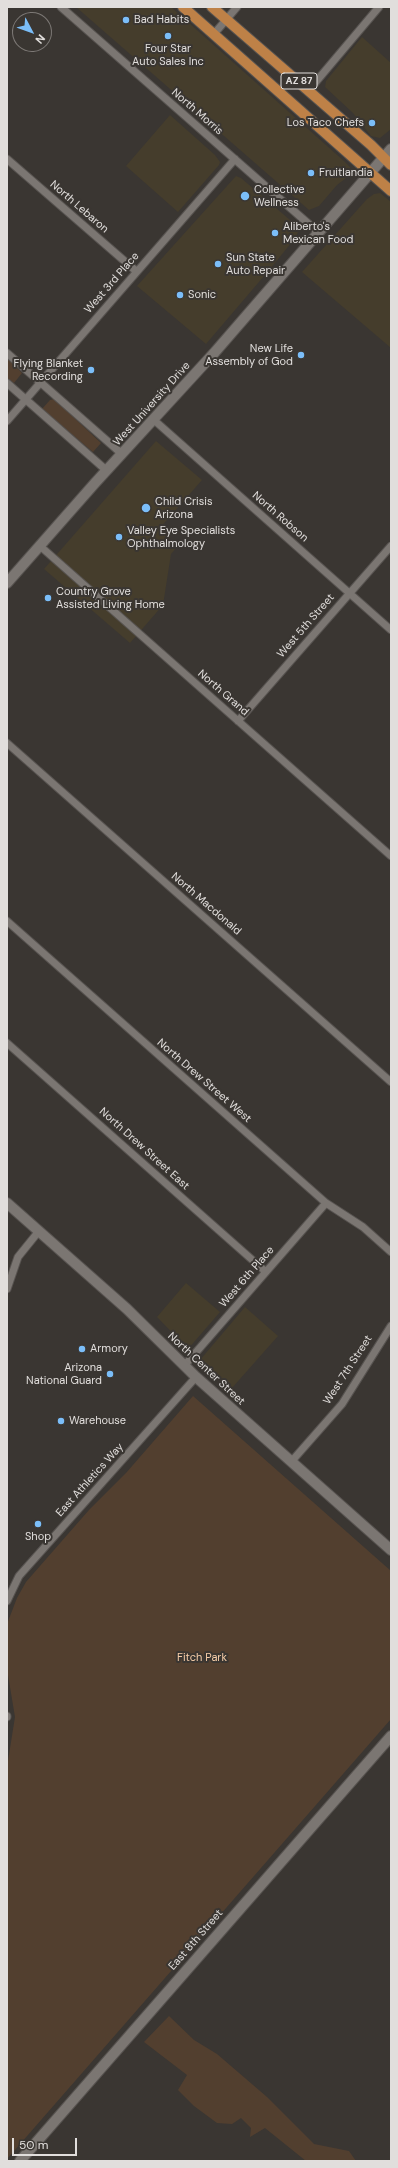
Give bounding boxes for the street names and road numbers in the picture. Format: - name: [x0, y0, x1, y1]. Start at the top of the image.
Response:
- road number: AZ 87: [281, 73, 317, 89]
- street label: North Morris: [169, 86, 225, 138]
- street label: North Lebaron: [47, 178, 111, 236]
- street label: West 3rd Place: [82, 250, 142, 316]
- street label: West University Drive: [111, 359, 193, 449]
- street label: North Robson: [249, 489, 311, 545]
- street label: West 5th Street: [275, 591, 337, 661]
- street label: North Grand: [195, 667, 251, 719]
- street label: North Macdonald: [168, 870, 244, 938]
- street label: North Drew Street West: [154, 1036, 254, 1126]
- street label: North Drew Street East: [96, 1105, 192, 1193]
- street label: West 6th Place: [217, 1244, 277, 1310]
- street label: North Center Street: [165, 1330, 247, 1408]
- street label: West 7th Street: [321, 1333, 375, 1407]
- street label: East Athletics Way: [53, 1440, 127, 1520]
- street label: East 8th Street: [166, 1907, 226, 1973]

